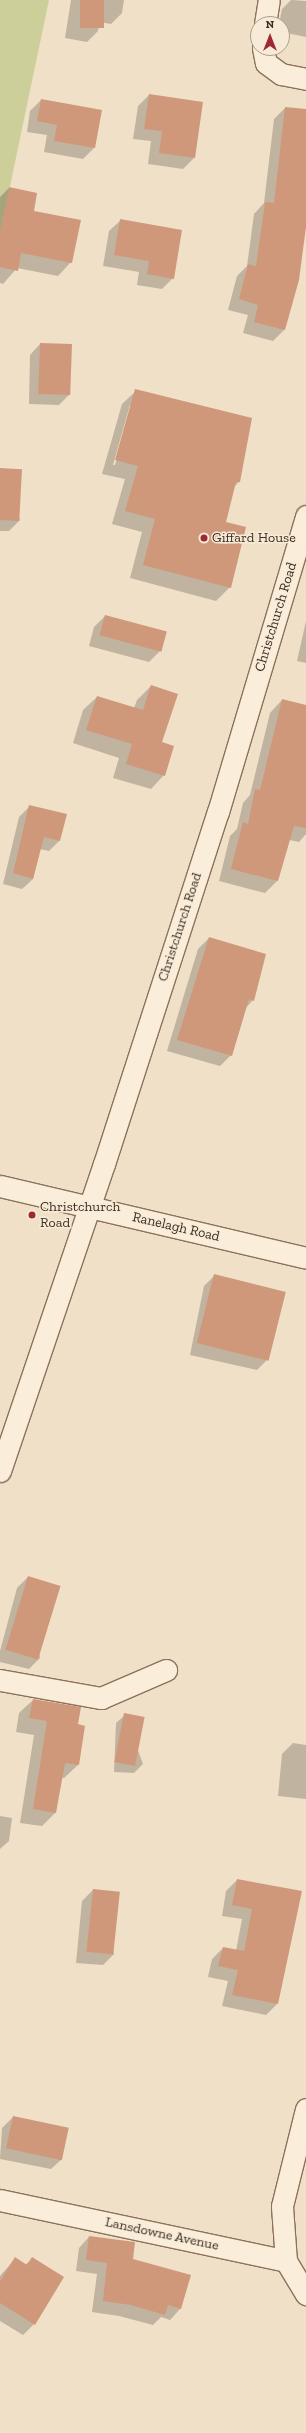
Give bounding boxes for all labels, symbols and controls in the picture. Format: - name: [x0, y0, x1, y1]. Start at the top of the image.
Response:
- north arrow: [250, 16, 290, 56]
- text: N: [266, 18, 274, 31]
- place label: Giffard House: [212, 530, 296, 546]
- marker: Giffard House: [199, 533, 209, 543]
- street label: Christchurch Road: [251, 560, 301, 674]
- street label: Christchurch Road: [154, 870, 206, 984]
- place label: Christchurch Road: [40, 1199, 120, 1232]
- street label: Ranelagh Road: [131, 1209, 221, 1245]
- marker: Christchurch Road: [27, 1210, 37, 1220]
- street label: Lansdowne Avenue: [103, 2214, 221, 2254]

